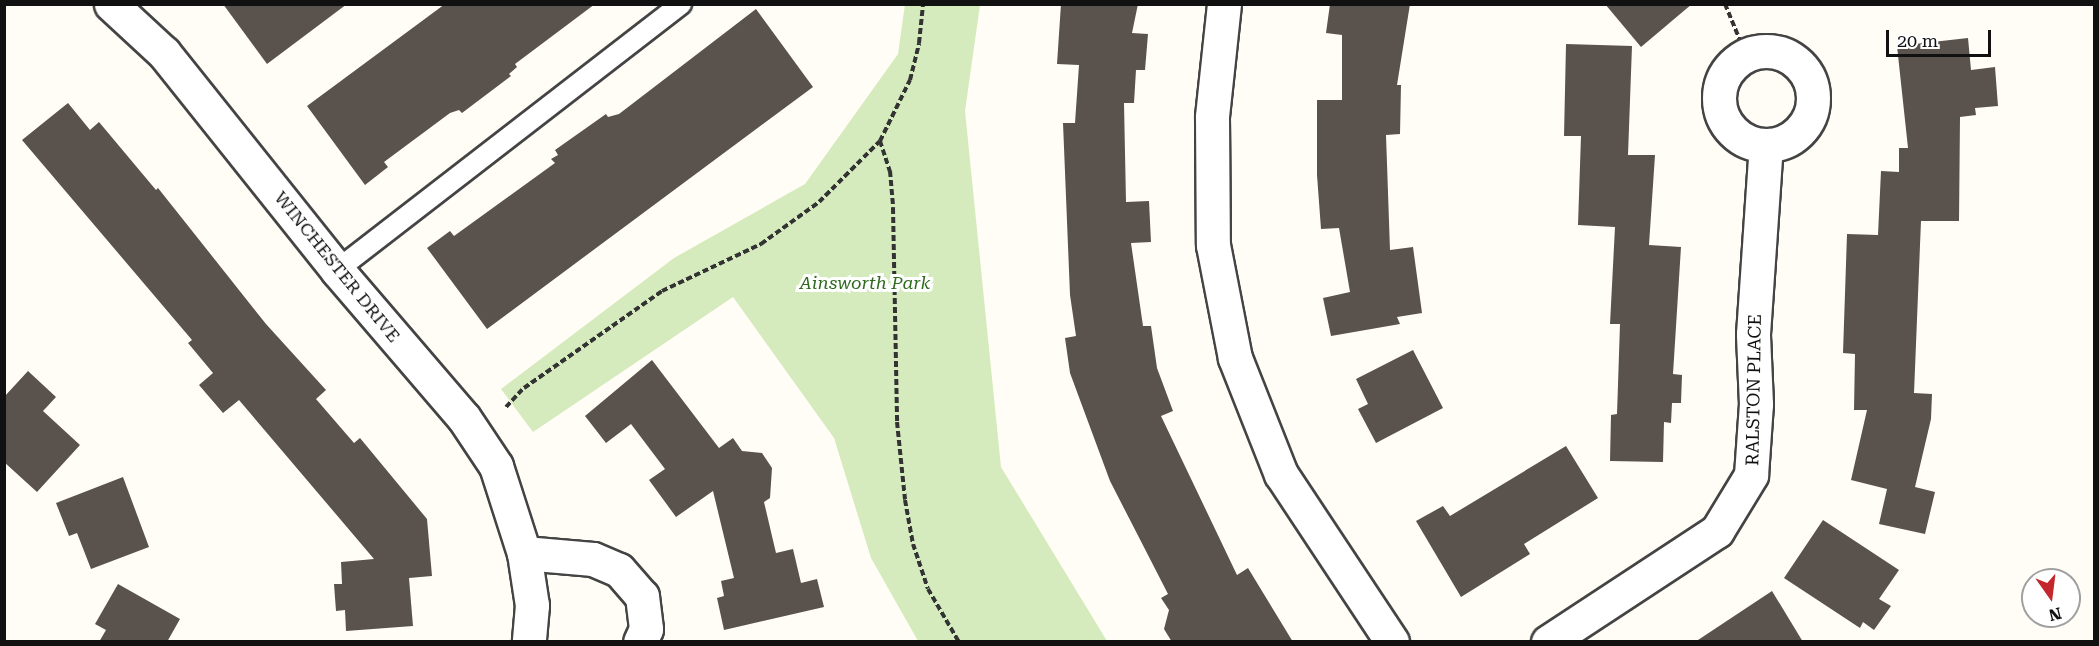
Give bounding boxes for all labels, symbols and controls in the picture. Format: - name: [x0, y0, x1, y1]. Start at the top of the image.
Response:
- scale bar: [1889, 18, 1994, 56]
- text: 20 m: [1897, 30, 1938, 51]
- street label: WINCHESTER DRIVE: [270, 187, 404, 347]
- park label: Ainsworth Park: [800, 272, 930, 294]
- street label: RALSTON PLACE: [1742, 314, 1766, 466]
- north arrow: [2021, 568, 2081, 628]
- text: N: [2047, 603, 2063, 625]

